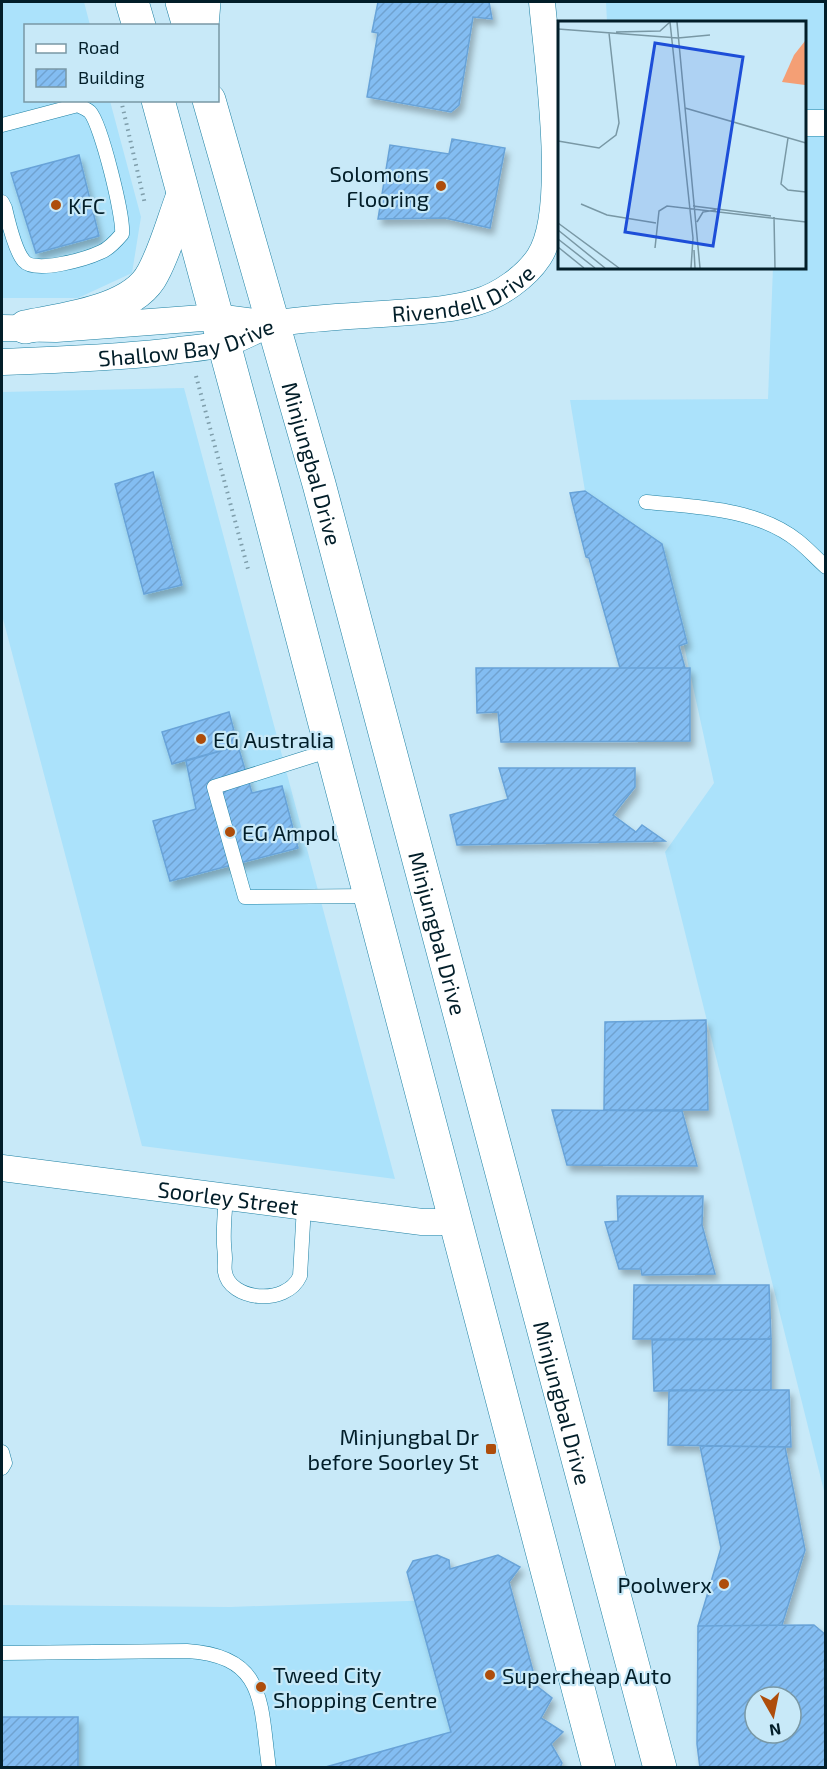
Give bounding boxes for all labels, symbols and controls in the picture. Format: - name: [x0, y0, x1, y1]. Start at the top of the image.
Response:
- inset map: [558, 21, 806, 268]
- legend: [24, 24, 219, 102]
- text: Road: [78, 36, 119, 58]
- text: Building: [78, 66, 145, 88]
- place label: Solomons Flooring: [329, 160, 429, 211]
- marker: Solomons Flooring: [434, 179, 448, 193]
- place label: KFC: [68, 192, 105, 218]
- marker: KFC: [49, 198, 63, 212]
- street label: Rivendell Drive: [391, 259, 539, 326]
- street label: Shallow Bay Drive: [97, 312, 277, 371]
- street label: Minjungbal Drive: [277, 379, 348, 548]
- place label: EG Australia: [213, 726, 334, 752]
- marker: EG Australia: [194, 732, 208, 746]
- place label: EG Ampol: [242, 819, 338, 845]
- marker: EG Ampol: [223, 825, 237, 839]
- street label: Minjungbal Drive: [404, 848, 472, 1018]
- street label: Soorley Street: [156, 1175, 300, 1219]
- street label: Minjungbal Drive: [529, 1318, 597, 1487]
- place label: Minjungbal Dr before Soorley St: [308, 1423, 479, 1474]
- marker: Minjungbal Dr before Soorley St: [484, 1442, 498, 1456]
- place label: Poolwerx: [618, 1571, 712, 1597]
- marker: Poolwerx: [717, 1577, 731, 1591]
- place label: Tweed City Shopping Centre: [273, 1661, 437, 1712]
- place label: Supercheap Auto: [502, 1662, 672, 1688]
- marker: Supercheap Auto: [483, 1668, 497, 1682]
- marker: Tweed City Shopping Centre: [254, 1680, 268, 1694]
- north arrow: [743, 1685, 803, 1745]
- text: N: [768, 1720, 783, 1741]

